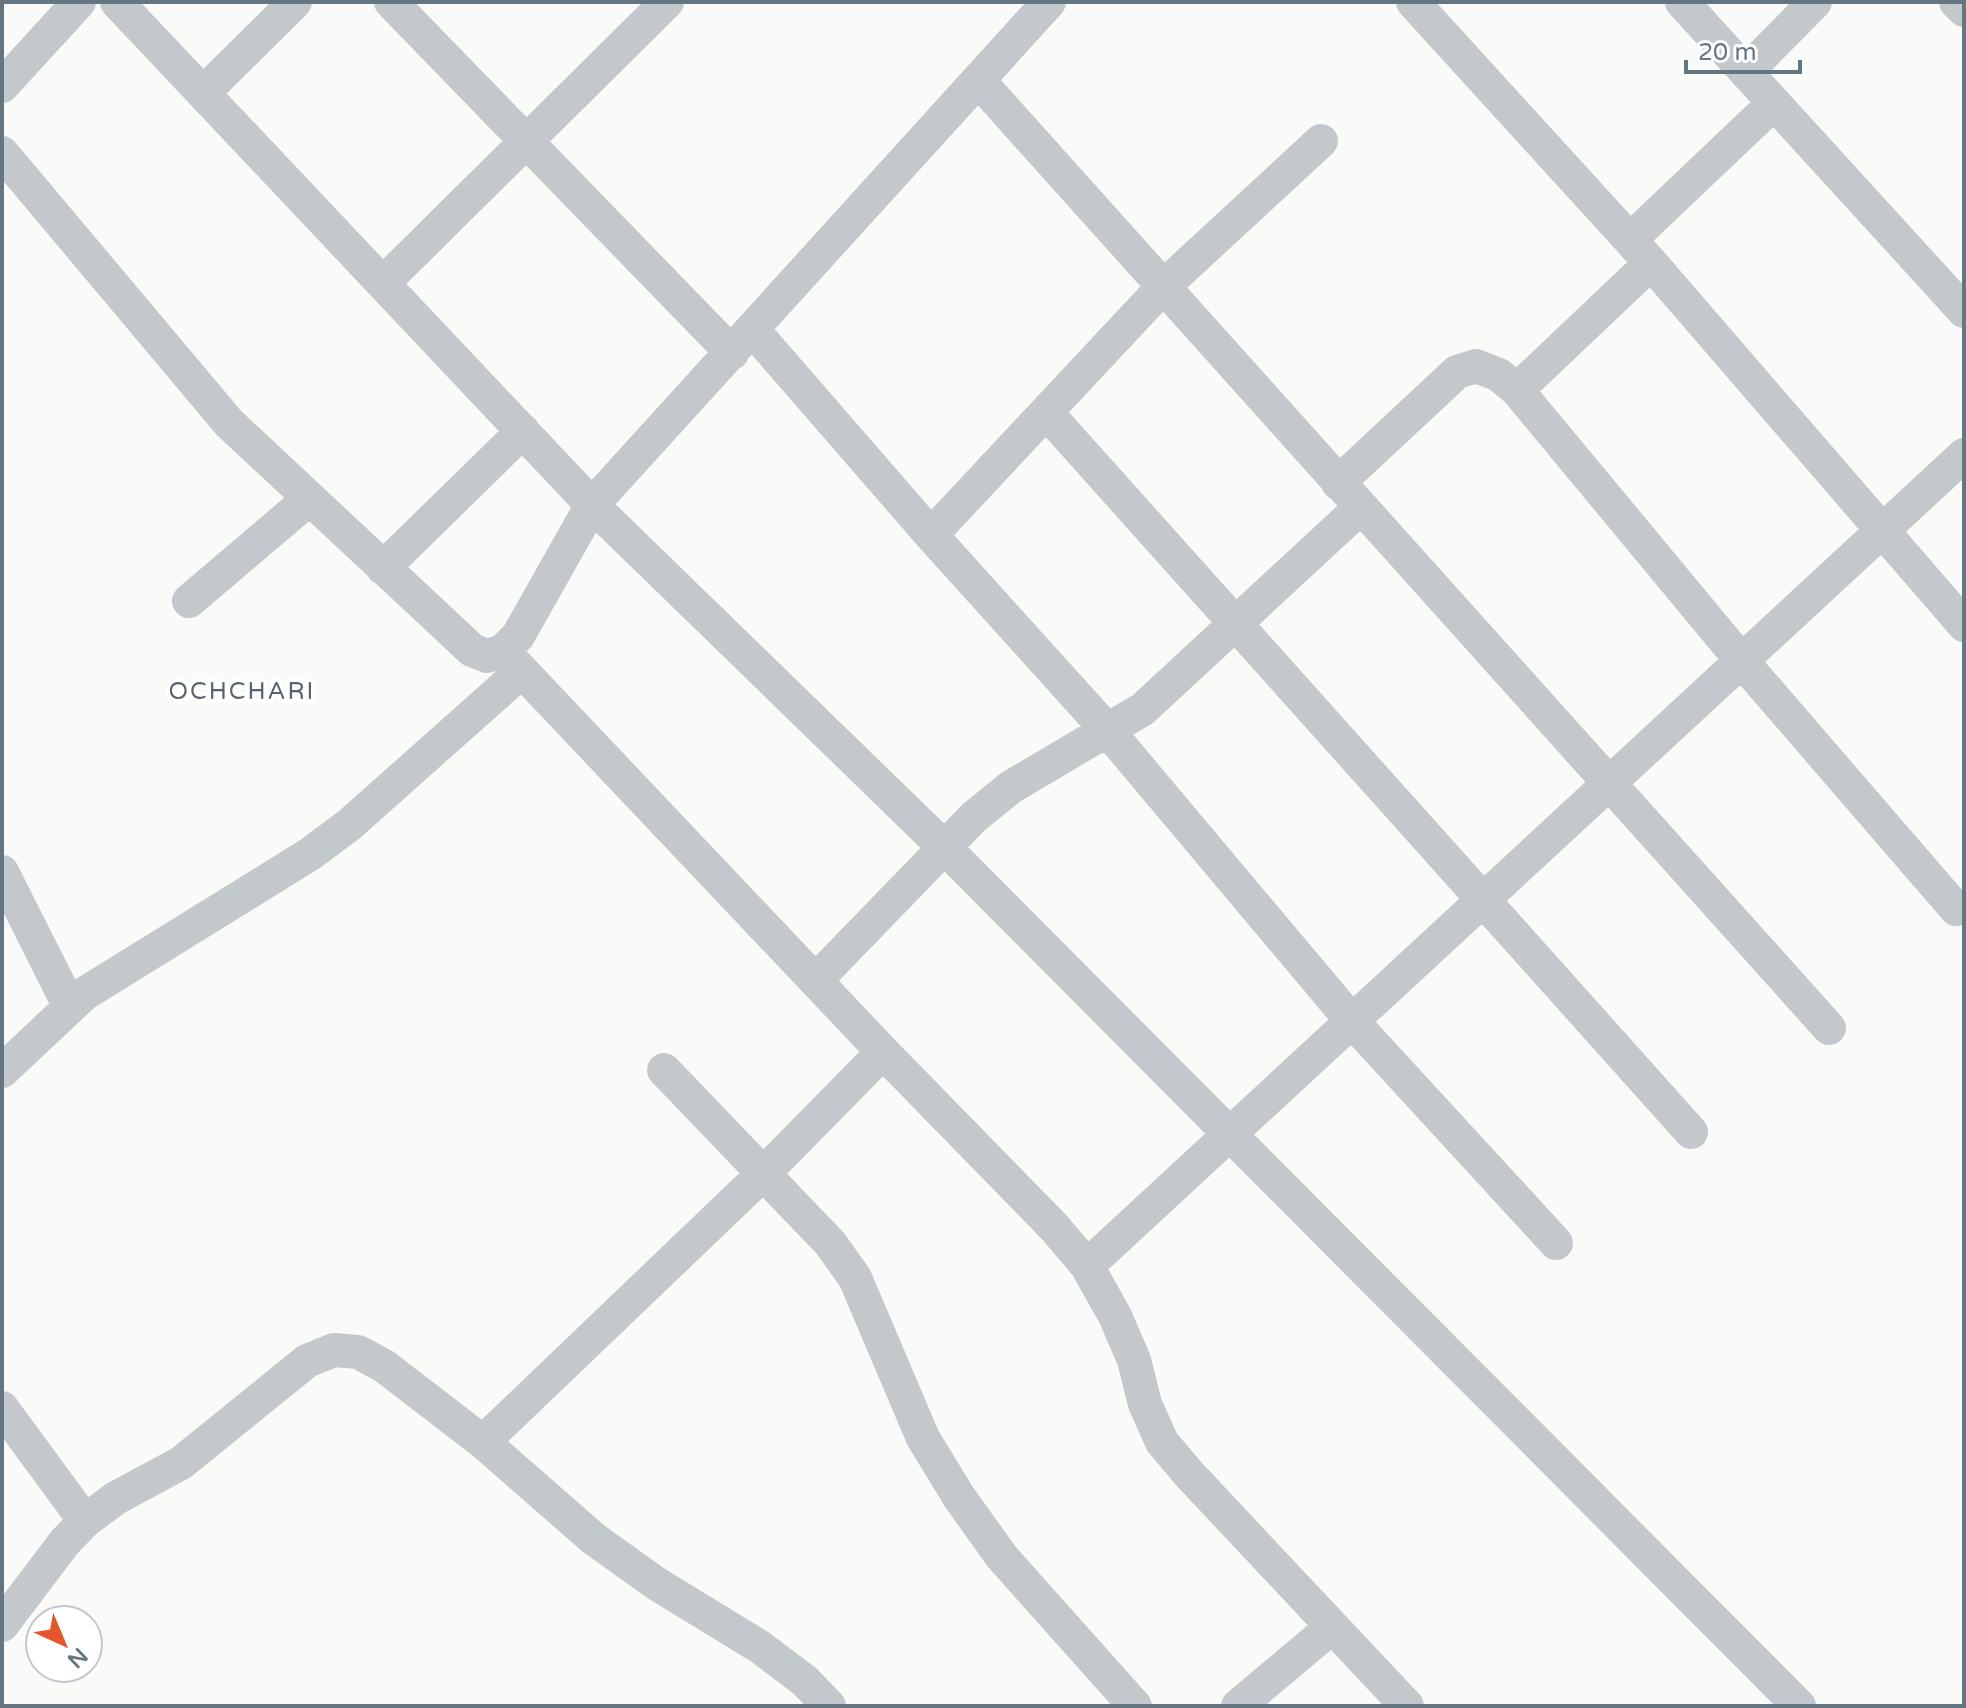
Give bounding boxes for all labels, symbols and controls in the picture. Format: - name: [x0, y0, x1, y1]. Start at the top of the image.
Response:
- scale bar: [1686, 24, 1800, 74]
- text: 20 m: [1698, 38, 1756, 67]
- district label: OCHCHARI: [169, 677, 315, 706]
- north arrow: [24, 1604, 104, 1684]
- text: N: [62, 1642, 93, 1673]

